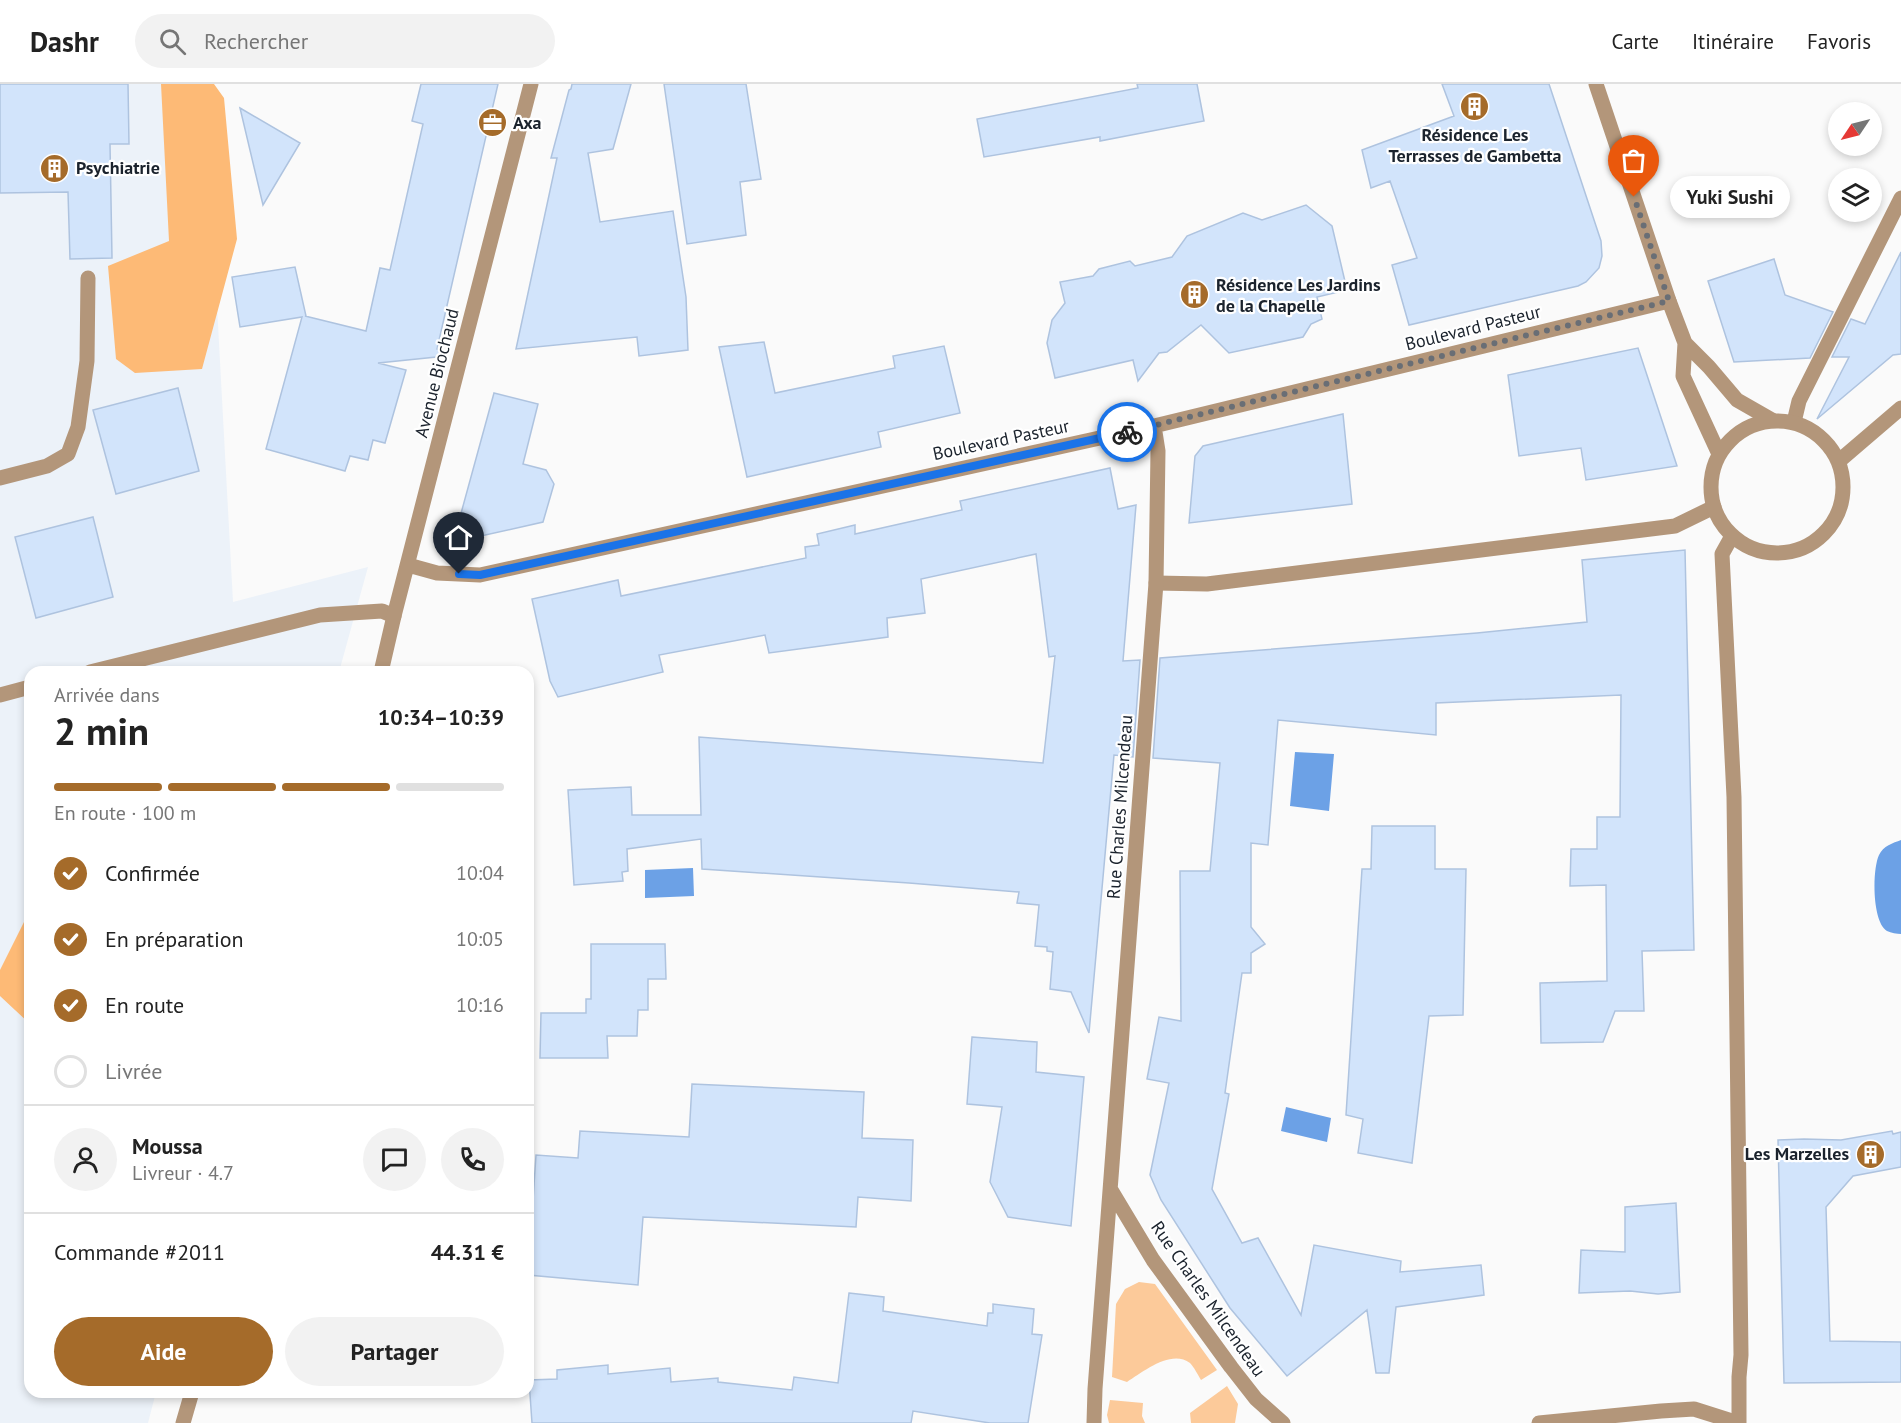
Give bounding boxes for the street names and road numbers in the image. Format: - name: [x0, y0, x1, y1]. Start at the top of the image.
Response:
- street label: Boulevard Pasteur: [1403, 300, 1543, 355]
- street label: Avenue Biochaud: [409, 306, 464, 440]
- street label: Boulevard Pasteur: [931, 414, 1071, 465]
- street label: Rue Charles Milcendeau: [1102, 714, 1137, 900]
- street label: Rue Charles Milcendeau: [1146, 1217, 1271, 1381]

